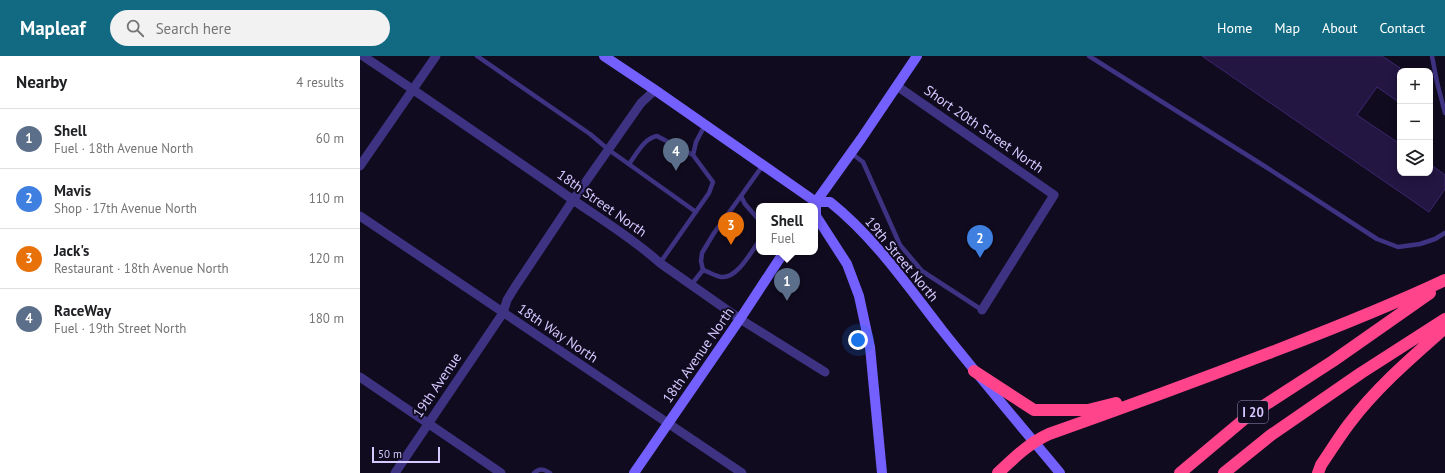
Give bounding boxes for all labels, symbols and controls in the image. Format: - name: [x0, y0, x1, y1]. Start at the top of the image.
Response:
- search box: [110, 10, 390, 46]
- text: Mapleaf: [20, 16, 86, 40]
- icon: search: [124, 17, 146, 39]
- text: Search here: [156, 19, 231, 38]
- text: Home: [1217, 19, 1252, 37]
- text: Map: [1274, 19, 1300, 37]
- text: About: [1322, 19, 1358, 37]
- text: Contact: [1380, 19, 1425, 37]
- map controls: [1397, 68, 1433, 176]
- button: +: [1397, 68, 1433, 104]
- text: Nearby: [16, 71, 67, 93]
- text: 4 results: [296, 74, 344, 91]
- street label: Short 20th Street North: [921, 81, 1047, 177]
- button: −: [1397, 104, 1433, 140]
- text: Shell: [54, 121, 87, 140]
- text: 1: [25, 130, 33, 147]
- text: 60 m: [316, 130, 344, 147]
- pin: 4: [663, 138, 689, 171]
- text: Fuel · 18th Avenue North: [54, 140, 193, 157]
- button: layers: [1397, 140, 1433, 176]
- street label: 18th Street North: [554, 165, 650, 241]
- text: Mavis: [54, 181, 91, 200]
- text: 2: [25, 190, 33, 207]
- text: 110 m: [309, 190, 344, 207]
- text: Shop · 17th Avenue North: [54, 200, 197, 217]
- popup: [756, 203, 818, 255]
- text: Shell: [771, 211, 803, 230]
- pin: 3: [718, 212, 744, 245]
- street label: 19th Street North: [861, 213, 943, 305]
- pin: 2: [967, 225, 993, 258]
- text: Fuel: [771, 230, 795, 247]
- text: Jack's: [54, 241, 89, 260]
- text: 3: [25, 250, 33, 267]
- text: 120 m: [309, 250, 344, 267]
- text: Restaurant · 18th Avenue North: [54, 260, 229, 277]
- pin: 1: [774, 268, 800, 301]
- street label: 18th Way North: [514, 299, 602, 367]
- text: RaceWay: [54, 301, 111, 320]
- street label: 18th Avenue North: [658, 304, 738, 406]
- text: 4: [25, 310, 33, 327]
- text: 180 m: [309, 310, 344, 327]
- text: Fuel · 19th Street North: [54, 320, 186, 337]
- your location: [848, 330, 868, 350]
- street label: 19th Avenue: [409, 349, 465, 421]
- road number: I 20: [1238, 401, 1268, 423]
- scale bar: [372, 445, 440, 464]
- text: 50 m: [378, 447, 402, 461]

